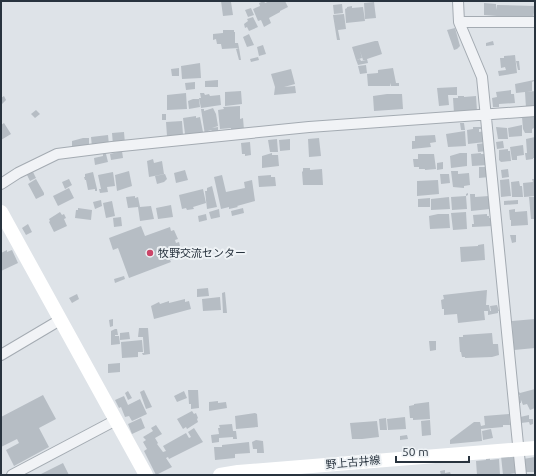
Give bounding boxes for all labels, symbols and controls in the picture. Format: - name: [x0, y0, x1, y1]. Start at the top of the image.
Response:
- place label: 牧野交流センター: [158, 247, 246, 259]
- marker: 牧野交流センター: [145, 248, 155, 258]
- scale bar: [396, 438, 469, 464]
- text: 50 m: [402, 445, 429, 458]
- street label: 野上古井線: [325, 454, 381, 470]

